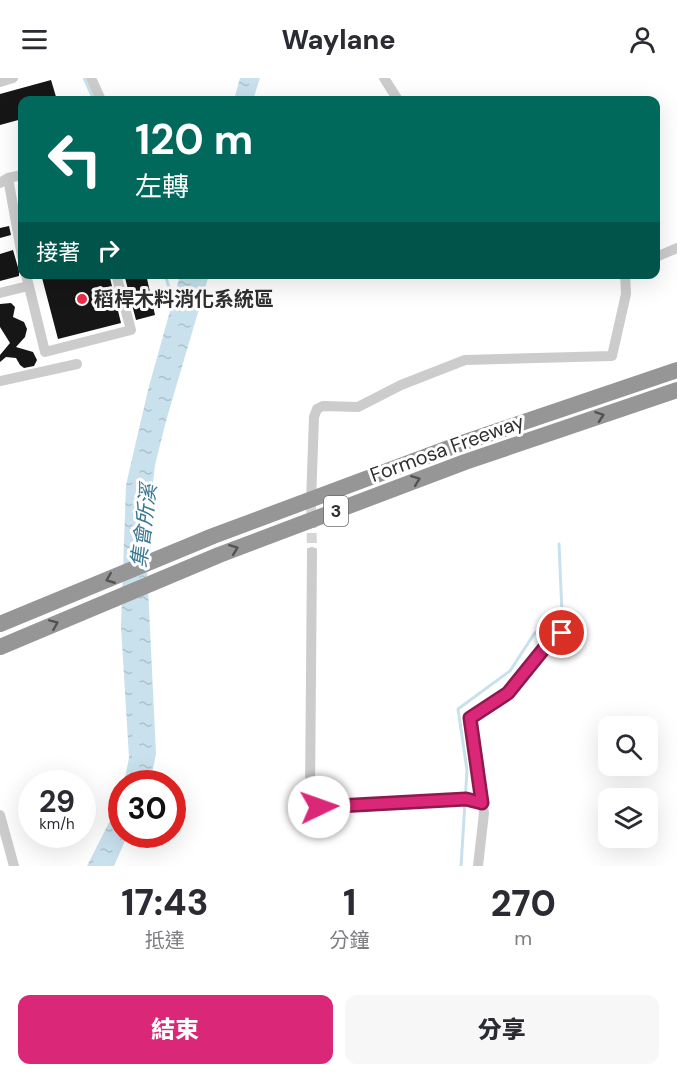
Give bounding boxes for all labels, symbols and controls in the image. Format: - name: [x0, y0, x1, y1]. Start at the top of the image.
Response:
- text: Waylane: [281, 22, 396, 57]
- icon: menu: [18, 23, 51, 56]
- icon: person: [626, 23, 659, 56]
- text: 120 m: [135, 112, 253, 167]
- icon: left: [36, 120, 114, 198]
- text: 左轉: [135, 169, 189, 204]
- icon: right: [92, 234, 125, 267]
- text: 接著: [36, 238, 80, 267]
- place label: 稻桿木料消化系統區: [94, 286, 274, 312]
- marker: 稻桿木料消化系統區: [75, 292, 89, 306]
- street label: Formosa Freeway: [366, 408, 528, 488]
- one-way arrow: [594, 410, 605, 423]
- one-way arrow: [411, 475, 421, 488]
- water label: 集會所溪: [125, 480, 163, 569]
- road number: 3: [324, 496, 348, 526]
- one-way arrow: [228, 544, 239, 556]
- one-way arrow: [105, 572, 116, 584]
- pin: [536, 607, 587, 658]
- icon: arrive: [545, 616, 578, 649]
- one-way arrow: [48, 619, 59, 631]
- map controls: [598, 716, 658, 848]
- button: search: [598, 716, 658, 776]
- speed limit sign: 30: [108, 770, 186, 848]
- position arrow: [287, 775, 351, 839]
- text: 29: [39, 782, 75, 821]
- button: layers: [598, 788, 658, 848]
- text: km/h: [39, 814, 75, 834]
- text: 17:43: [121, 879, 208, 926]
- text: 1: [343, 879, 356, 926]
- text: 270: [491, 880, 556, 927]
- text: m: [514, 925, 532, 951]
- text: 抵達: [145, 927, 185, 953]
- text: 分鐘: [330, 927, 370, 953]
- button: 結束: [18, 995, 333, 1064]
- button: 分享: [345, 995, 659, 1064]

